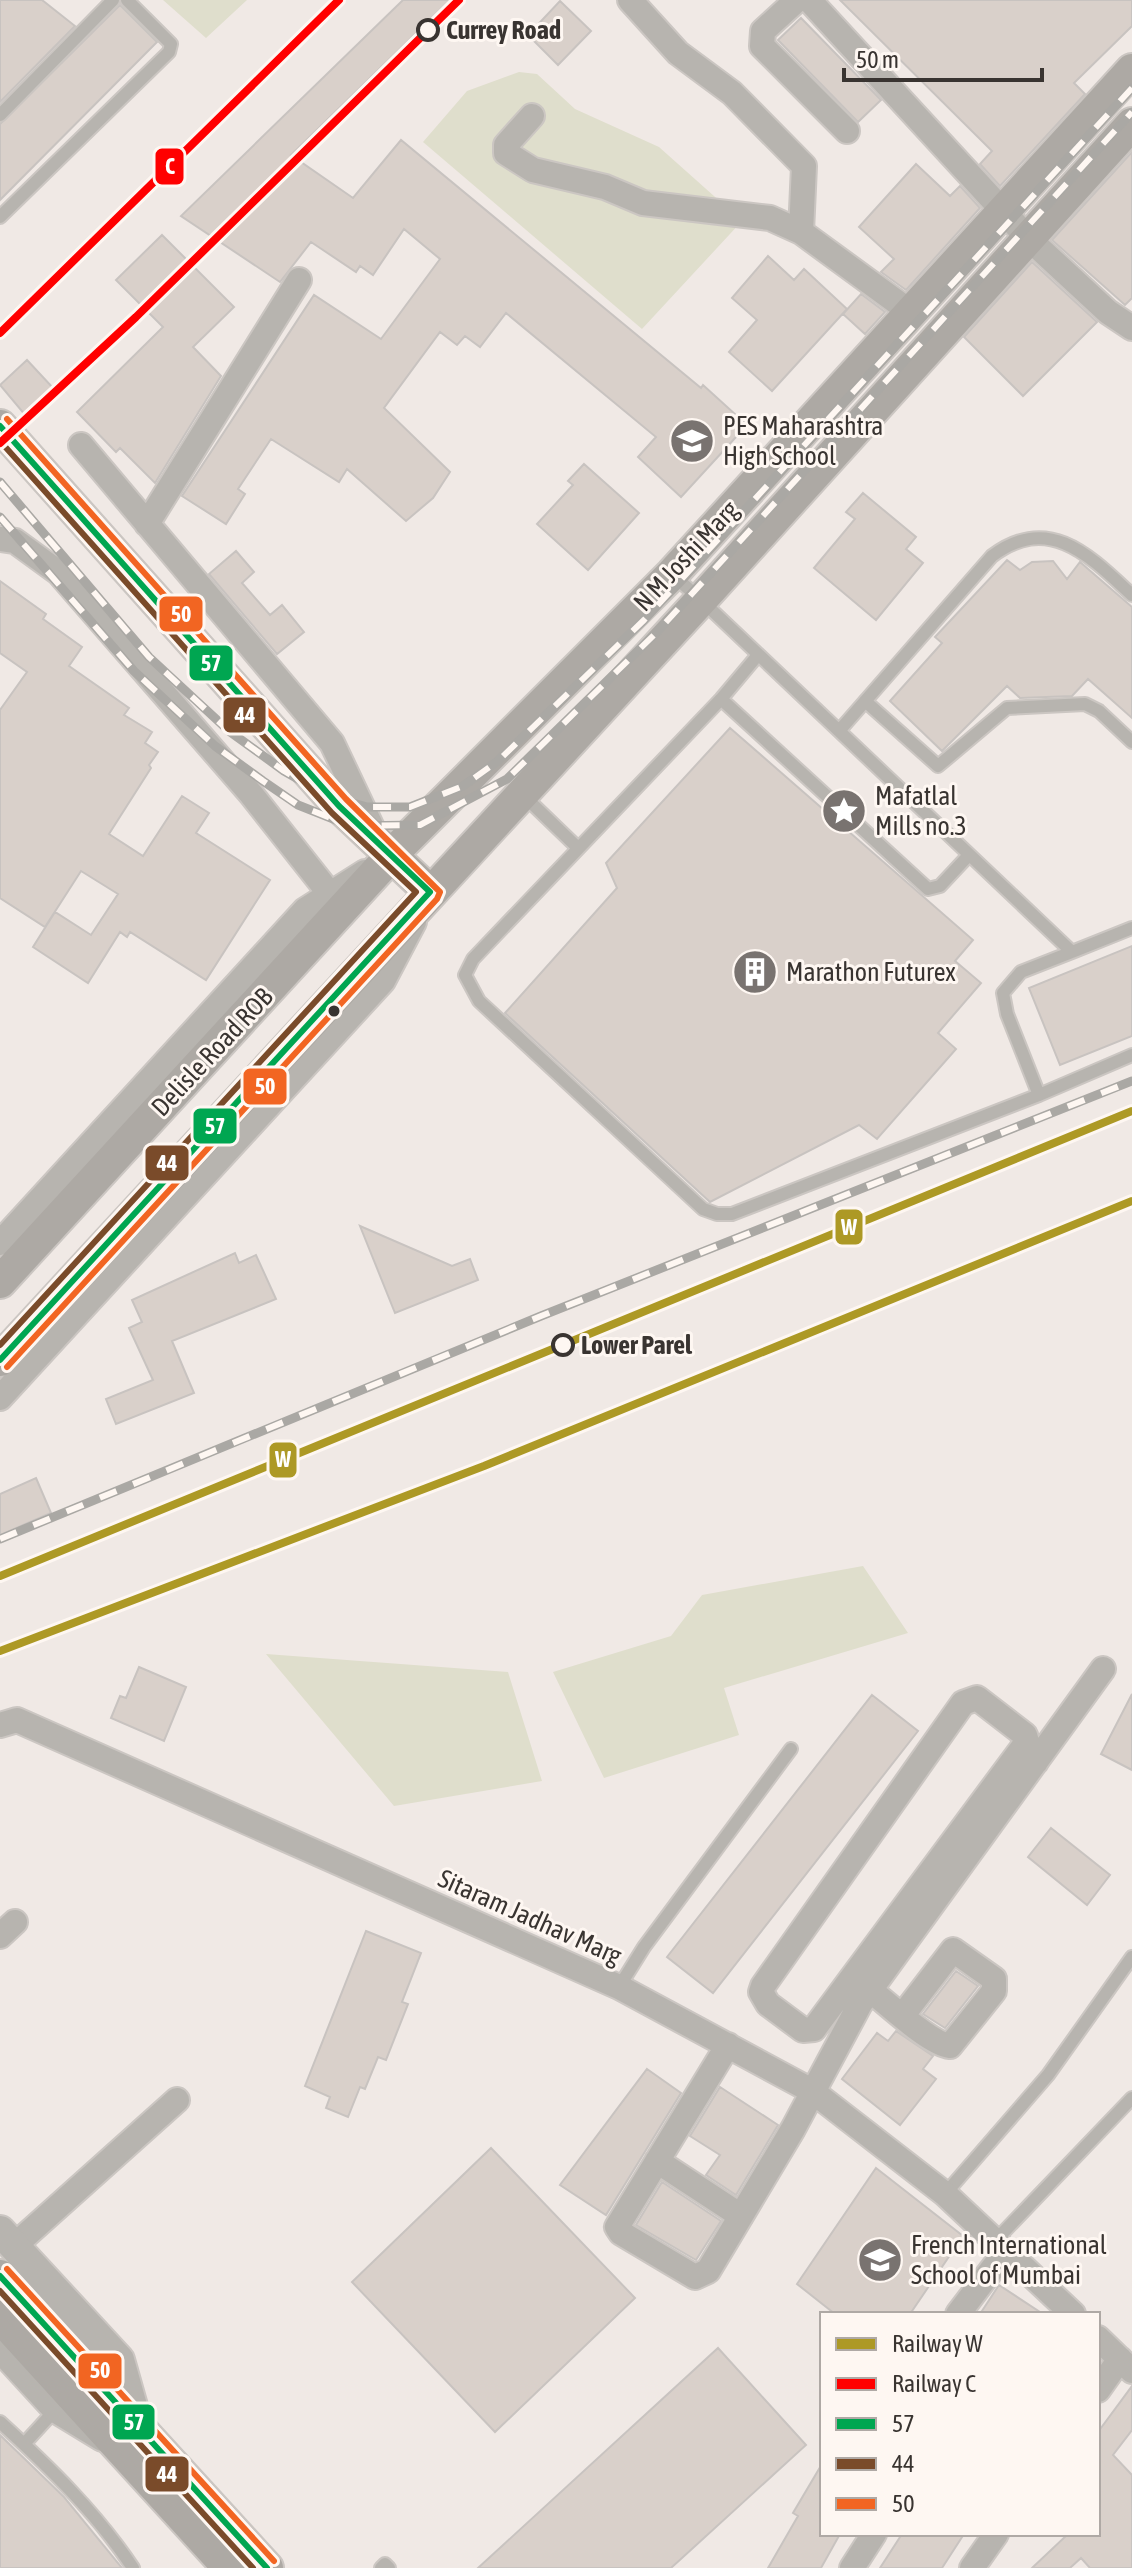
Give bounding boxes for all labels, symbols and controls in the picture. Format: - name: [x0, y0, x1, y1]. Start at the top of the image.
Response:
- place label: Currey Road: [446, 15, 561, 45]
- marker: Currey Road: [417, 19, 439, 41]
- scale bar: [844, 32, 1042, 82]
- text: 50 m: [856, 46, 899, 73]
- line badge: C: [154, 147, 185, 186]
- text: C: [165, 153, 175, 179]
- place label: PES Maharashtra High School: [723, 411, 883, 471]
- school or university icon: PES Maharashtra High School: [668, 417, 716, 465]
- street label: N M Joshi Marg: [628, 494, 745, 617]
- line badge: 50: [158, 595, 204, 633]
- text: 50: [171, 601, 191, 627]
- line badge: 57: [188, 644, 234, 682]
- text: 57: [201, 650, 221, 676]
- line badge: 44: [222, 696, 267, 734]
- text: 44: [234, 702, 255, 728]
- place label: Mafatlal Mills no.3: [875, 781, 967, 841]
- place icon: Mafatlal Mills no.3: [820, 787, 868, 835]
- building icon: Marathon Futurex: [731, 948, 779, 996]
- place label: Marathon Futurex: [786, 957, 956, 987]
- street label: Delisle Road ROB: [145, 981, 279, 1122]
- unlabelled marker: [326, 1003, 342, 1019]
- line badge: 50: [242, 1067, 288, 1106]
- text: 50: [255, 1073, 275, 1099]
- line badge: 57: [192, 1107, 238, 1145]
- text: 57: [205, 1113, 225, 1139]
- line badge: 44: [144, 1144, 190, 1182]
- text: 44: [156, 1150, 177, 1176]
- line badge: W: [834, 1208, 864, 1246]
- text: W: [840, 1214, 858, 1240]
- place label: Lower Parel: [581, 1330, 693, 1360]
- marker: Lower Parel: [552, 1334, 574, 1356]
- line badge: W: [268, 1441, 298, 1479]
- text: W: [274, 1446, 292, 1472]
- street label: Sitaram Jadhav Marg: [434, 1863, 627, 1971]
- place label: French International School of Mumbai: [911, 2230, 1107, 2290]
- school or university icon: French International School of Mumbai: [856, 2236, 904, 2284]
- legend: [820, 2312, 1100, 2536]
- text: Railway W: [892, 2330, 983, 2357]
- line badge: 50: [77, 2352, 123, 2390]
- text: 50: [90, 2357, 110, 2383]
- text: Railway C: [892, 2370, 976, 2397]
- line badge: 57: [111, 2403, 156, 2441]
- text: 57: [124, 2409, 144, 2435]
- text: 57: [892, 2410, 915, 2437]
- text: 44: [892, 2450, 915, 2477]
- line badge: 44: [144, 2455, 190, 2493]
- text: 44: [156, 2461, 177, 2487]
- text: 50: [892, 2490, 915, 2517]

